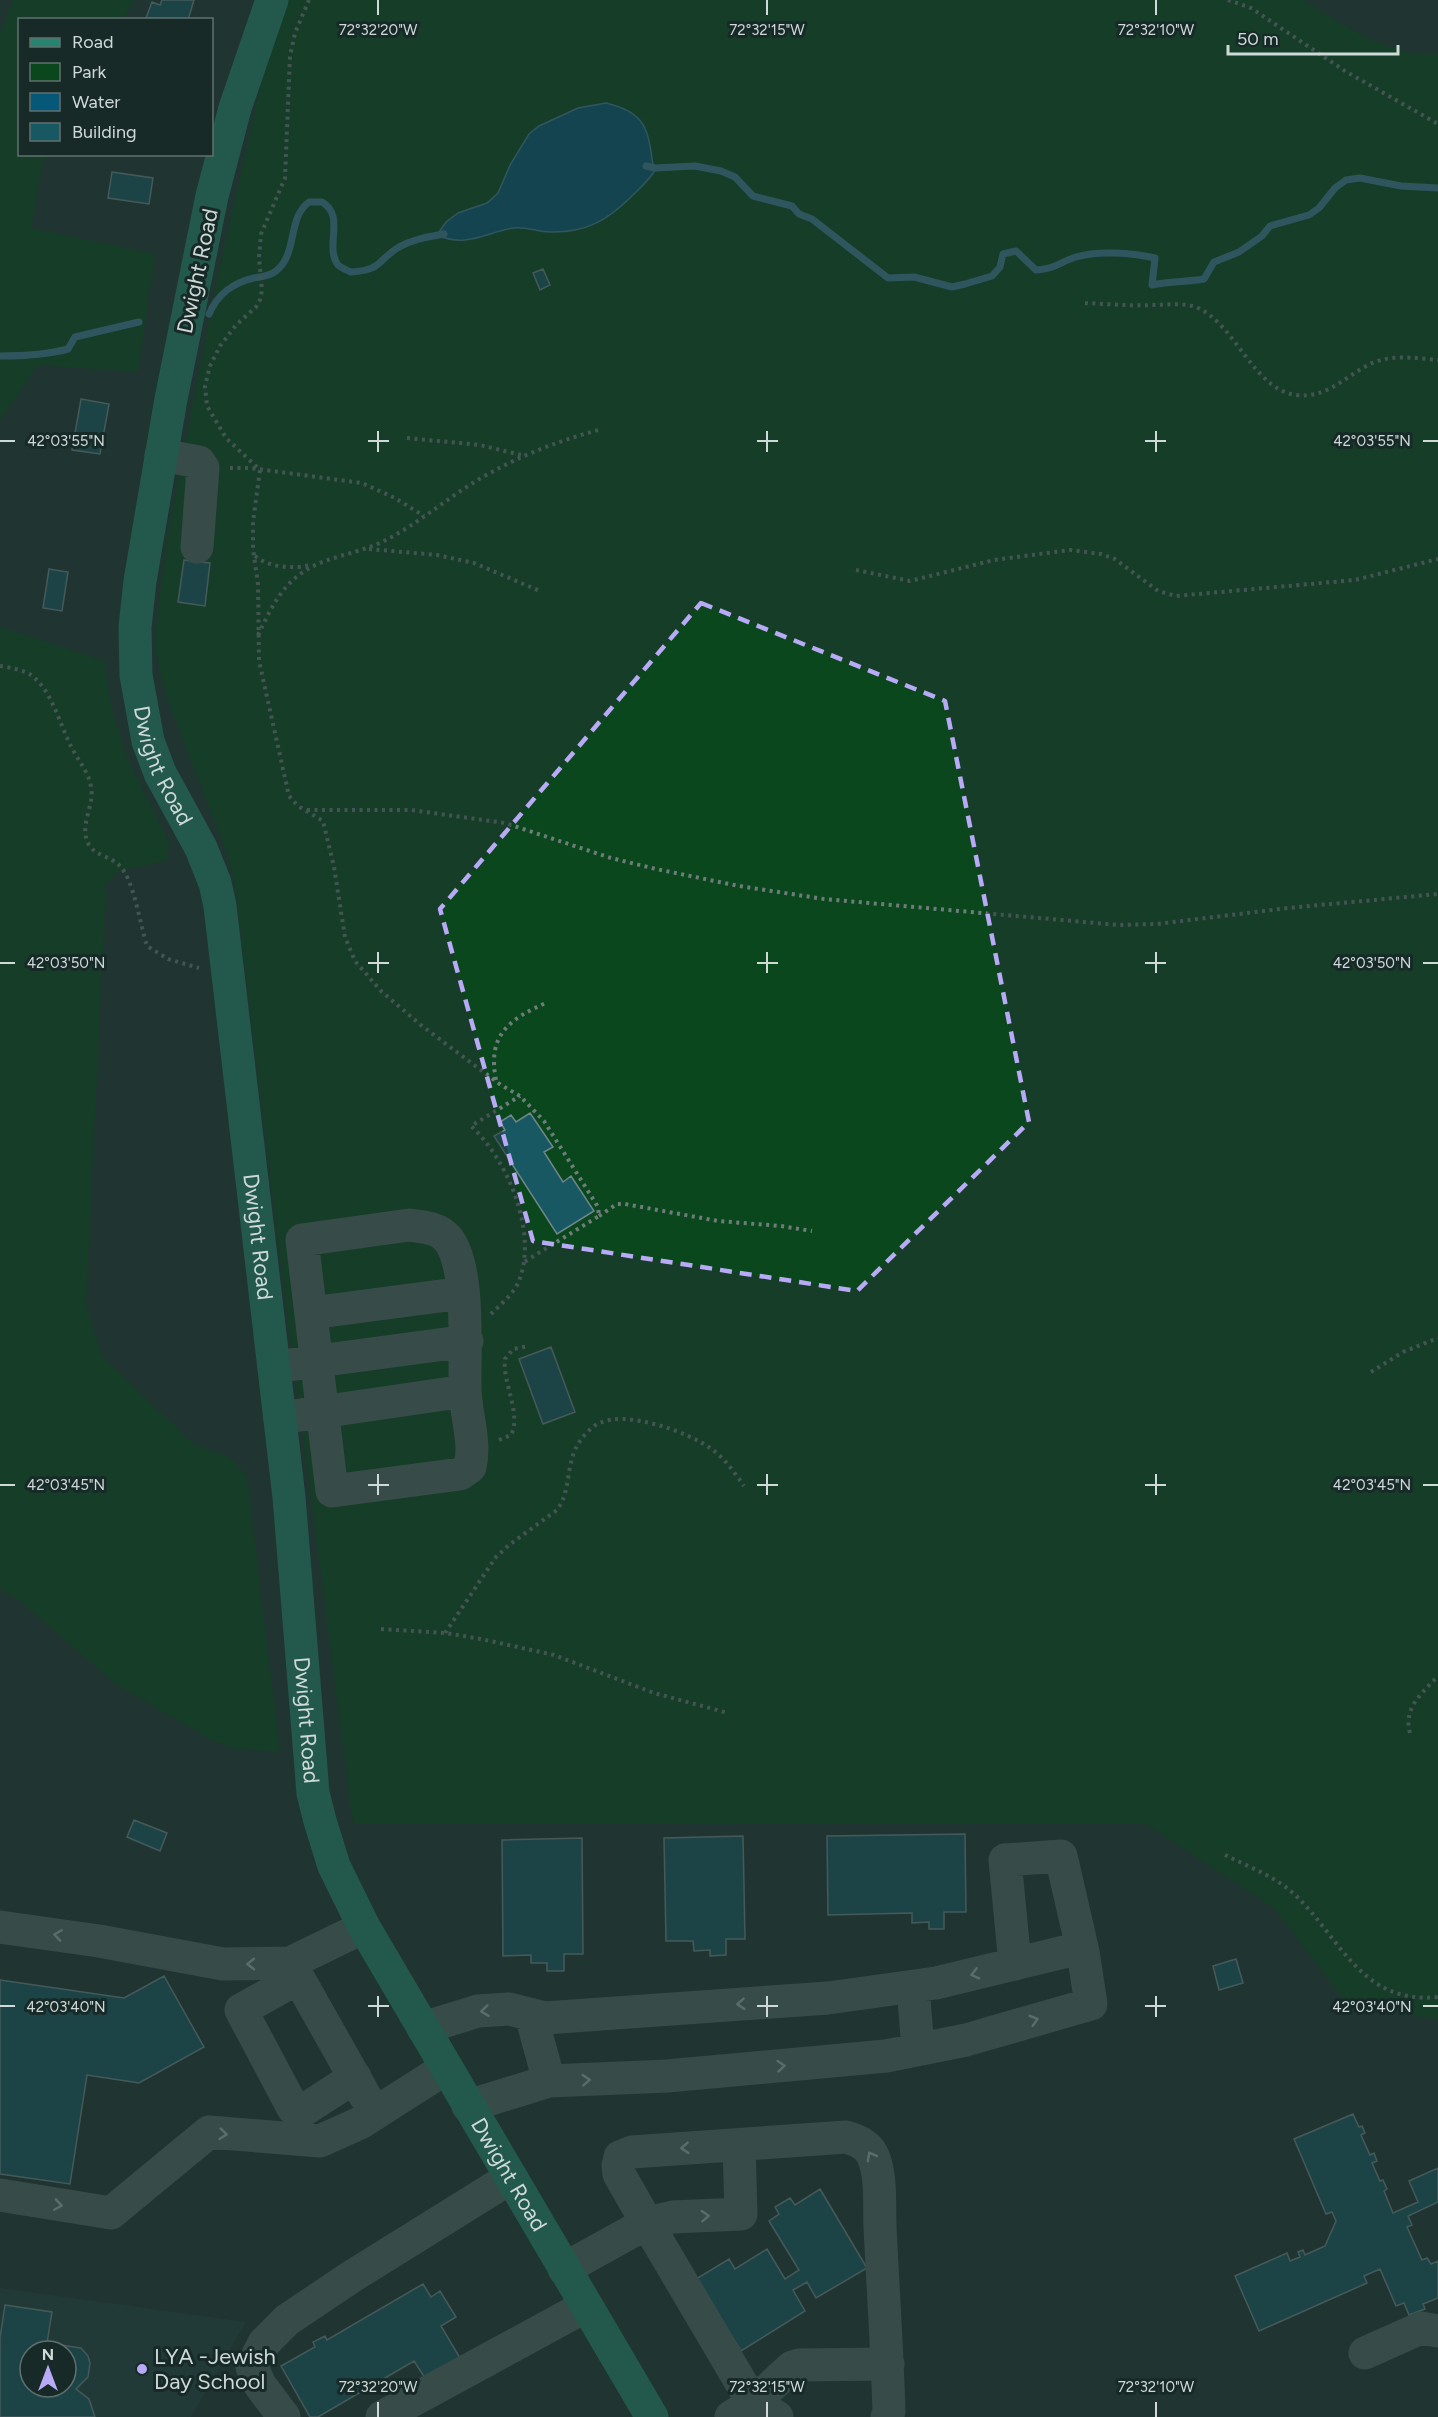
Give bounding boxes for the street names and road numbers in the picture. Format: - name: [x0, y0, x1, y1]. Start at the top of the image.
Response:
- street label: Dwight Road: [171, 206, 224, 336]
- street label: Dwight Road: [128, 703, 199, 830]
- street label: Dwight Road: [237, 1172, 279, 1301]
- street label: Dwight Road: [288, 1656, 325, 1785]
- street label: Dwight Road: [465, 2113, 553, 2236]

